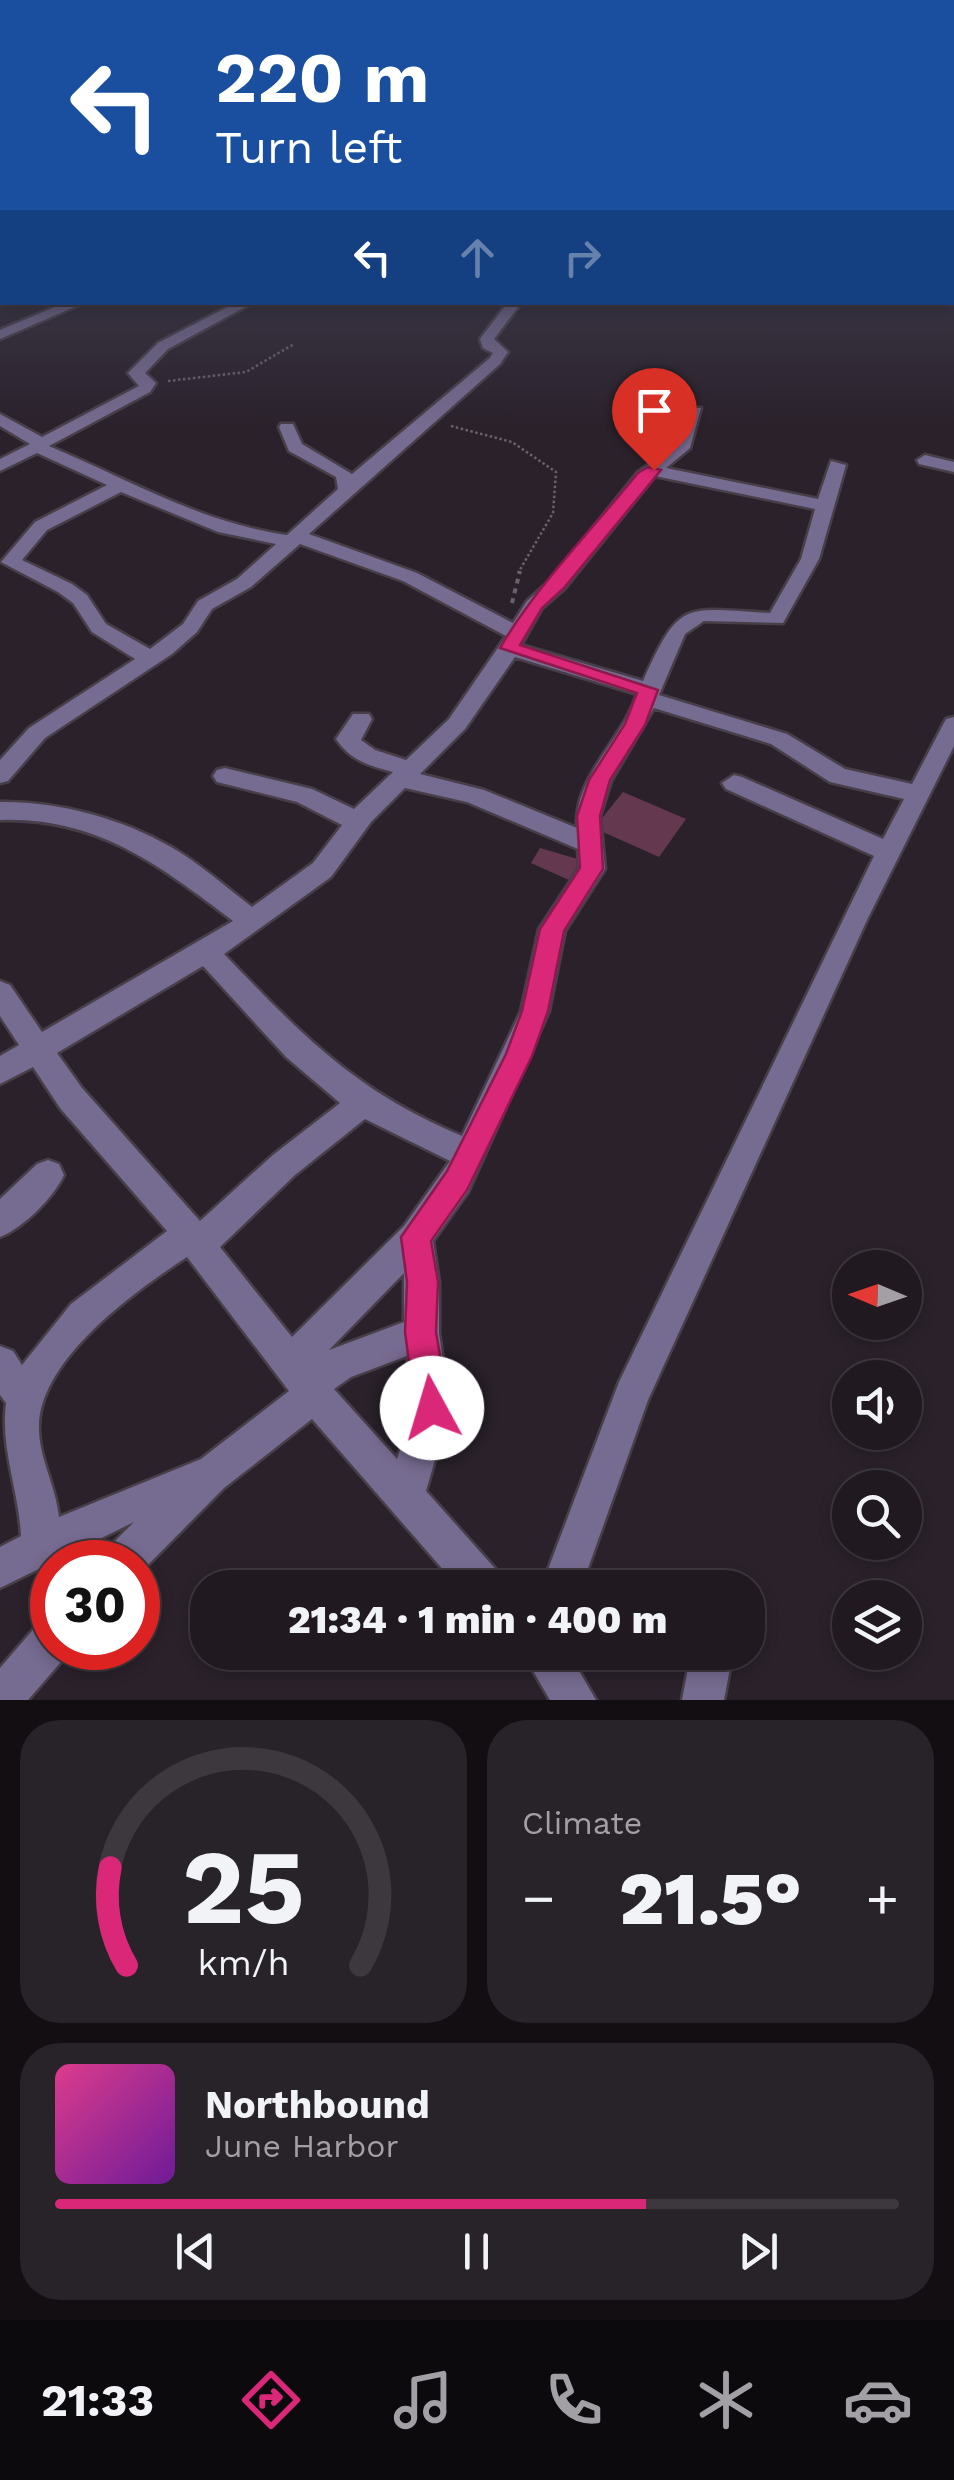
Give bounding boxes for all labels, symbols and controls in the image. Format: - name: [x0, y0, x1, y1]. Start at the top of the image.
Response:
- text: 220 m: [215, 37, 429, 119]
- icon: left: [50, 40, 180, 170]
- text: Turn left: [215, 121, 402, 174]
- icon: left: [345, 230, 400, 285]
- icon: ahead: [450, 230, 505, 285]
- icon: right: [555, 230, 610, 285]
- pin: [612, 368, 697, 471]
- icon: arrive: [627, 383, 682, 438]
- north arrow: [832, 1250, 922, 1340]
- map controls: [832, 1250, 922, 1670]
- position arrow: [380, 1356, 484, 1460]
- button: sound: [832, 1360, 922, 1450]
- button: search: [832, 1470, 922, 1560]
- speed limit sign: 30: [30, 1540, 160, 1670]
- button: layers: [832, 1580, 922, 1670]
- text: 21:34 · 1 min · 400 m: [288, 1598, 667, 1642]
- text: Climate: [522, 1804, 642, 1842]
- text: 25: [182, 1826, 305, 1948]
- text: 21.5°: [619, 1854, 802, 1942]
- text: −: [522, 1866, 555, 1930]
- text: +: [866, 1866, 899, 1930]
- text: km/h: [197, 1942, 290, 1984]
- text: Northbound: [205, 2083, 430, 2127]
- text: June Harbor: [205, 2127, 399, 2165]
- icon: previous: [168, 2224, 223, 2279]
- icon: pause: [449, 2224, 504, 2279]
- icon: next: [731, 2224, 786, 2279]
- icon: directions: [236, 2365, 306, 2435]
- icon: music: [388, 2365, 458, 2435]
- icon: phone: [539, 2365, 609, 2435]
- icon: climate: [691, 2365, 761, 2435]
- icon: car: [843, 2365, 913, 2435]
- text: 21:33: [41, 2374, 154, 2427]

